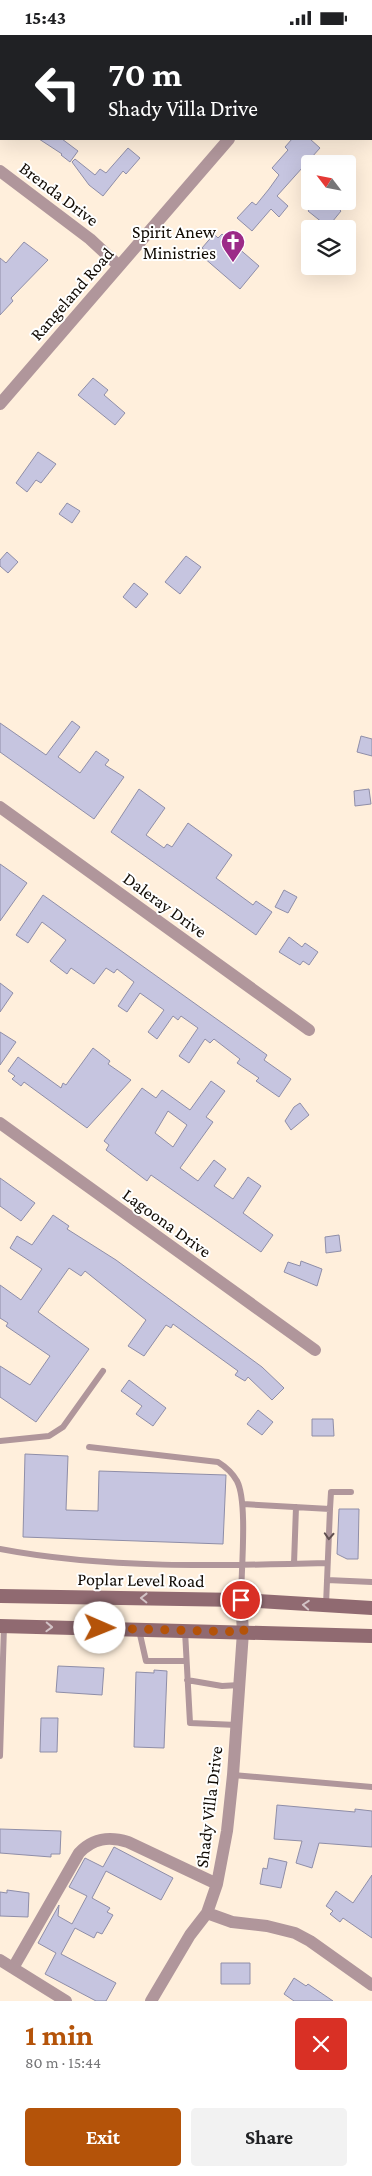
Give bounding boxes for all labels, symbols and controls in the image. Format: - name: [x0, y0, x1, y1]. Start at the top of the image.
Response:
- text: 15:43: [25, 7, 66, 28]
- icon: left: [25, 55, 90, 120]
- text: 70 m: [108, 55, 182, 94]
- text: Shady Villa Drive: [108, 96, 258, 121]
- north arrow: [301, 155, 356, 210]
- map controls: [301, 155, 356, 275]
- street label: Brenda Drive: [16, 158, 103, 230]
- button: layers: [301, 220, 356, 275]
- place label: Spirit Anew Ministries: [132, 222, 217, 263]
- church icon: Spirit Anew Ministries: [220, 229, 246, 263]
- street label: Rangeland Road: [26, 243, 118, 344]
- street label: Daleray Drive: [119, 868, 211, 942]
- street label: Lagoona Drive: [119, 1184, 215, 1262]
- one-way arrow: [323, 1532, 334, 1540]
- street label: Poplar Level Road: [77, 1569, 205, 1591]
- pin: [220, 1579, 262, 1621]
- icon: arrive: [227, 1586, 255, 1614]
- one-way arrow: [139, 1593, 147, 1603]
- one-way arrow: [302, 1599, 310, 1610]
- position arrow: [73, 1601, 125, 1653]
- one-way arrow: [45, 1622, 53, 1632]
- street label: Shady Villa Drive: [192, 1745, 226, 1869]
- text: 1 min: [25, 2018, 93, 2051]
- button: close: [295, 2018, 347, 2070]
- text: 80 m · 15:44: [25, 2054, 101, 2071]
- button: Exit: [25, 2108, 181, 2166]
- button: Share: [191, 2108, 347, 2166]

